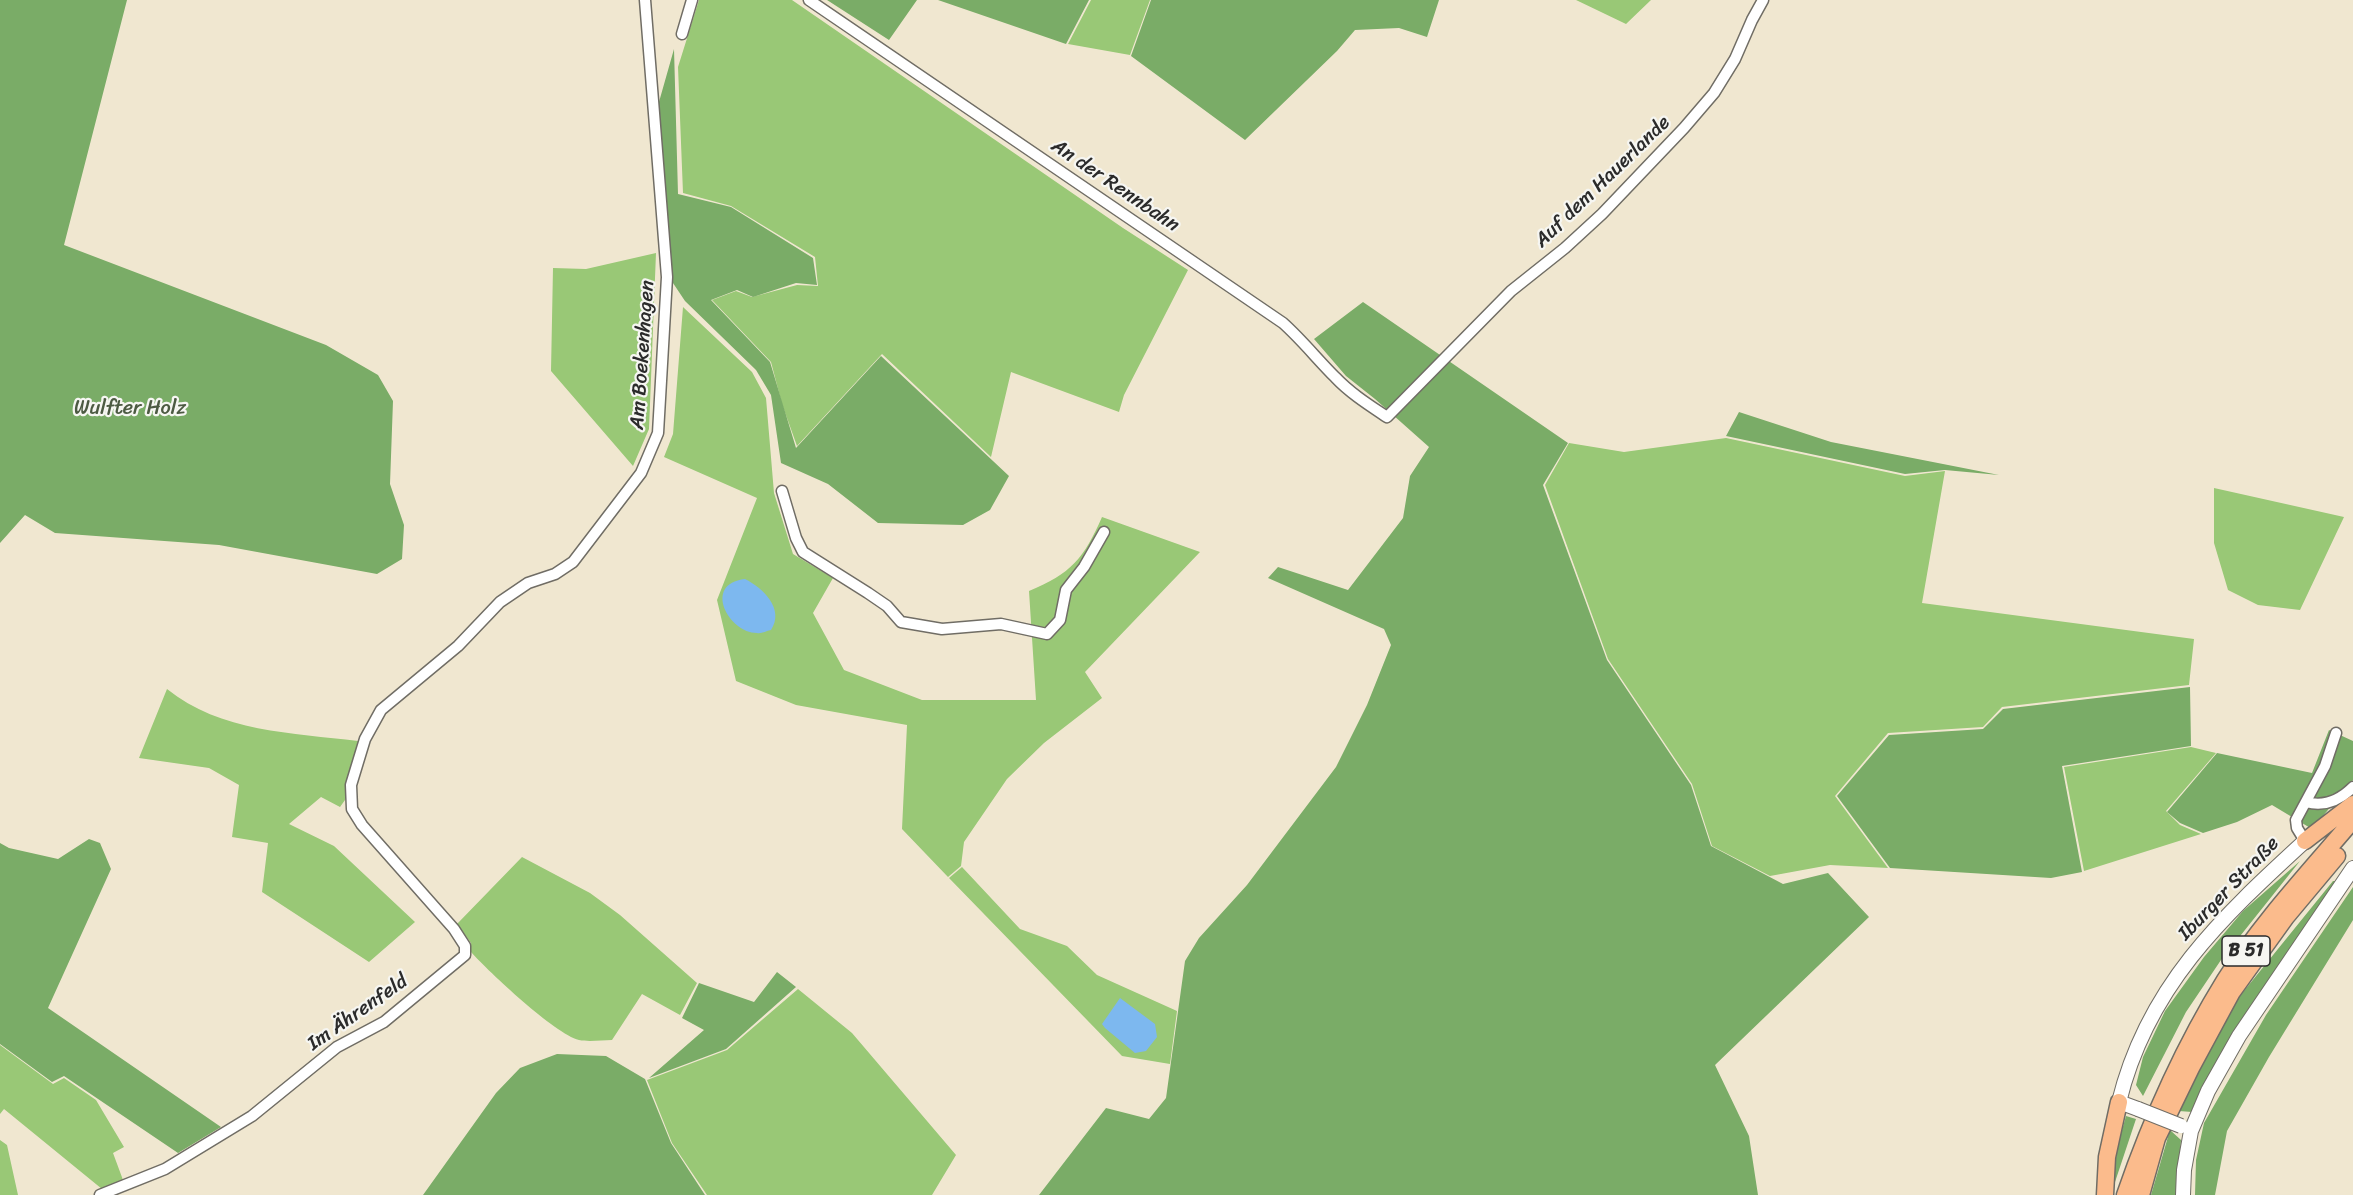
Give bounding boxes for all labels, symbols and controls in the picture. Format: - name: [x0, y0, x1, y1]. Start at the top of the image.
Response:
- street label: Auf dem Hauerlande: [1530, 111, 1676, 253]
- street label: An der Rennbahn: [1046, 134, 1184, 238]
- street label: Am Boekenhagen: [626, 280, 660, 430]
- park label: Wulfter Holz: [74, 397, 186, 421]
- street label: Iburger Straße: [2173, 832, 2285, 946]
- road number: B 51: [2222, 936, 2270, 966]
- street label: Im Ährenfeld: [303, 970, 413, 1056]

